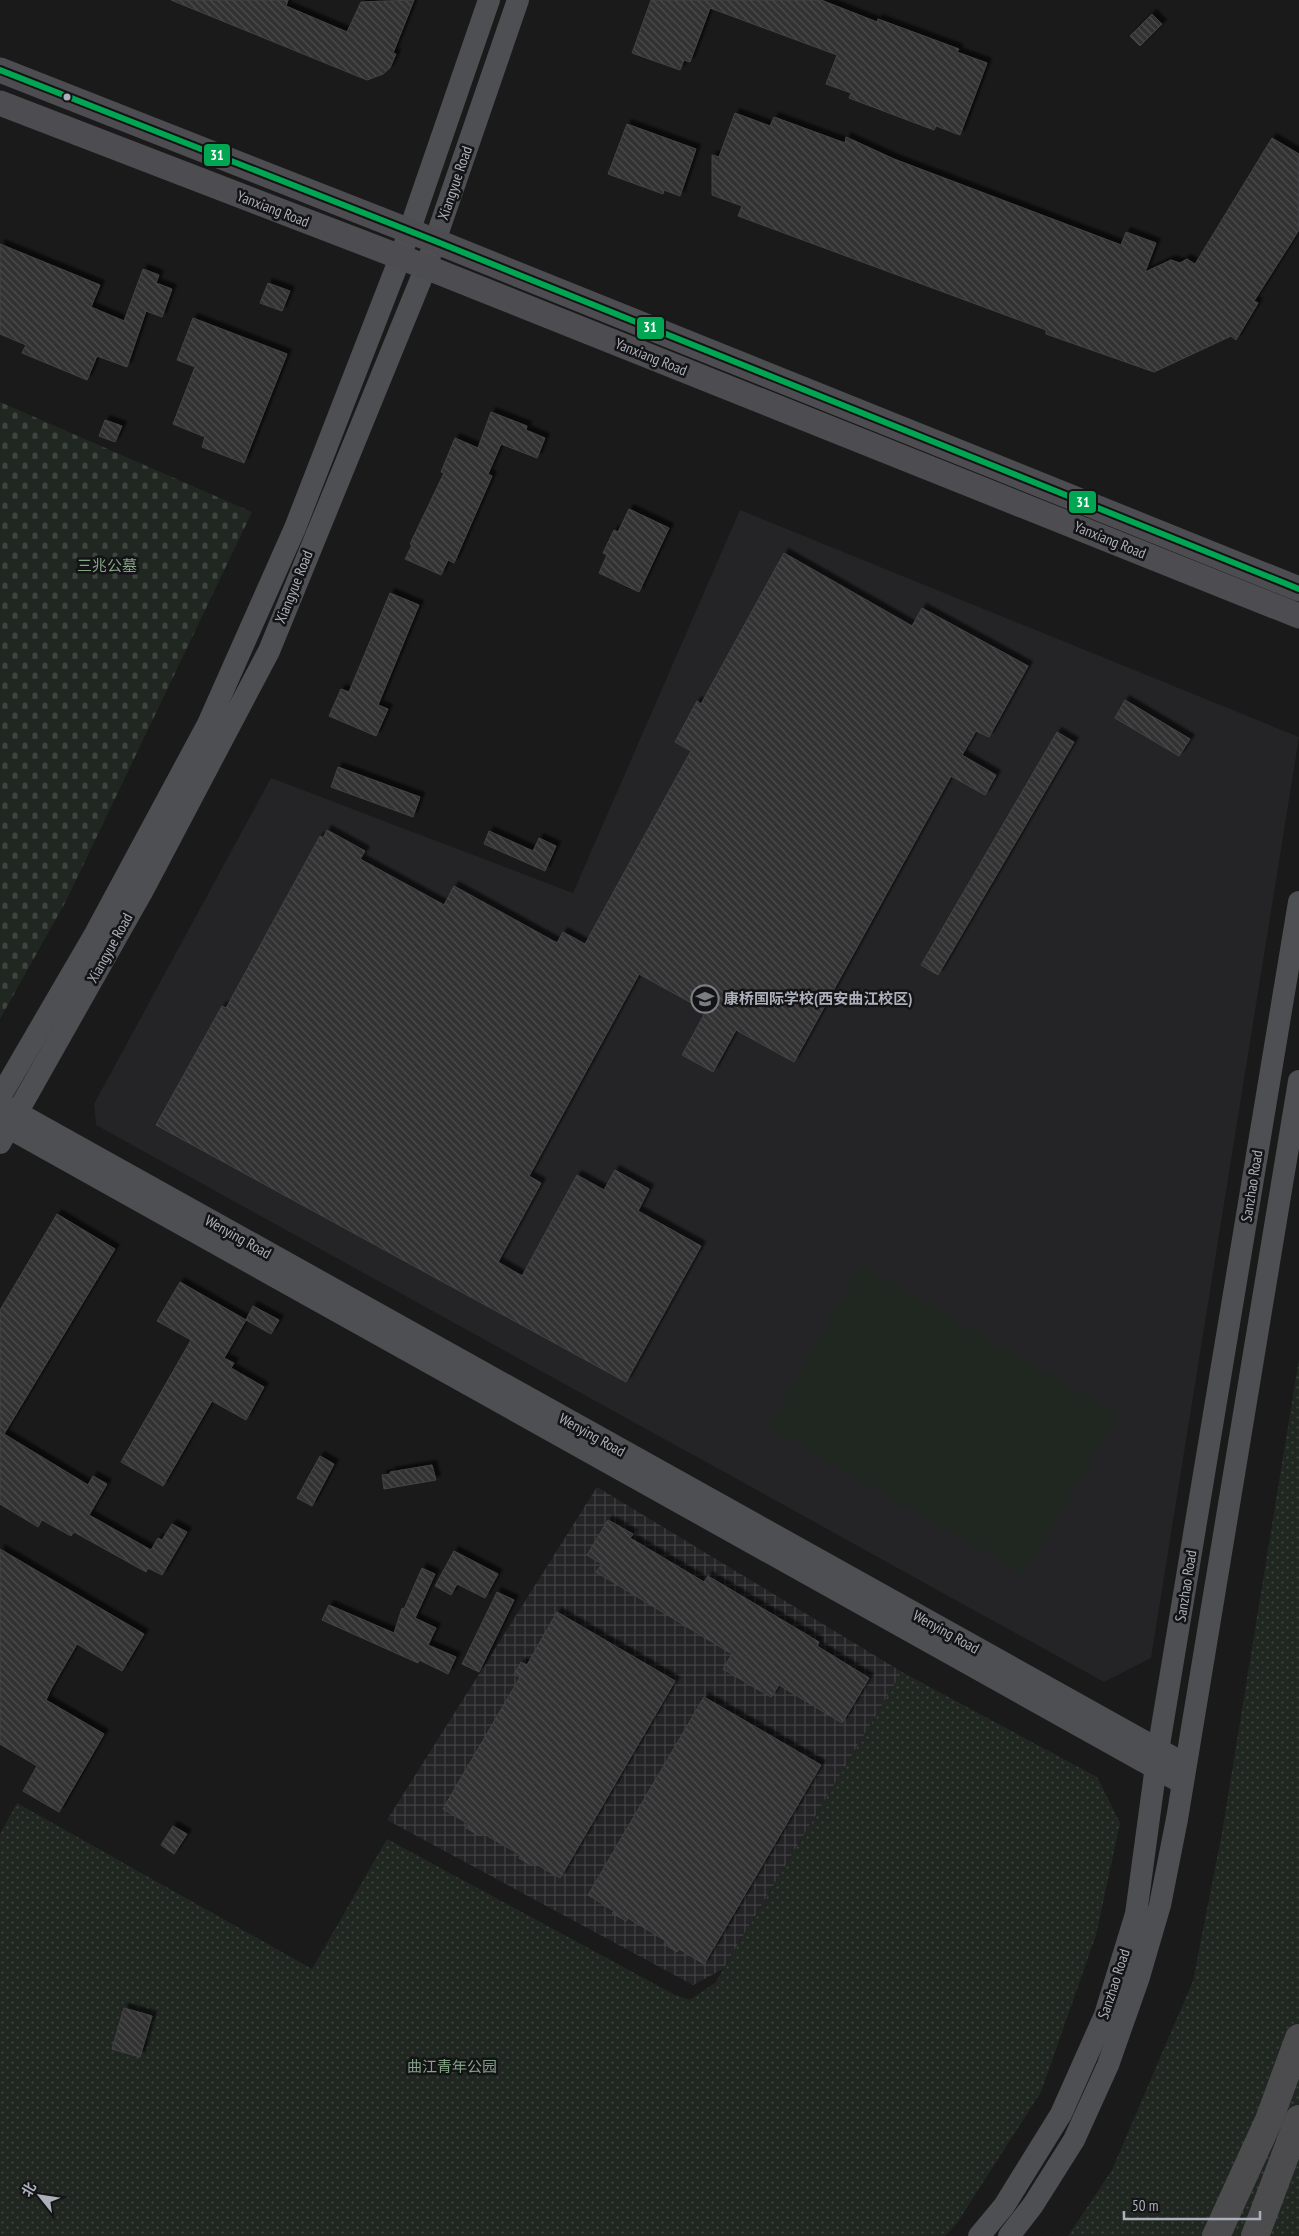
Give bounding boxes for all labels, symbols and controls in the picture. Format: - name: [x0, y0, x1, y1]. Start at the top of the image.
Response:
- unlabelled marker: [62, 92, 72, 102]
- line badge: 31: [203, 143, 231, 167]
- street label: Xiangyue Road: [433, 143, 476, 222]
- text: 31: [210, 146, 224, 164]
- street label: Yanxiang Road: [234, 186, 312, 231]
- line badge: 31: [636, 316, 665, 340]
- text: 31: [643, 318, 657, 336]
- street label: Yanxiang Road: [612, 334, 690, 380]
- line badge: 31: [1068, 490, 1097, 514]
- text: 31: [1076, 493, 1090, 511]
- street label: Yanxiang Road: [1071, 517, 1149, 563]
- street label: Xiangyue Road: [270, 548, 317, 626]
- park label: 三兆公墓: [77, 556, 137, 575]
- street label: Xiangyue Road: [83, 910, 137, 986]
- school or university icon: 康桥国际学校(西安曲江校区): [690, 984, 720, 1014]
- place label: 康桥国际学校(西安曲江校区): [724, 989, 912, 1008]
- street label: Sanzhao Road: [1236, 1149, 1267, 1223]
- street label: Wenying Road: [202, 1211, 275, 1263]
- street label: Wenying Road: [556, 1409, 629, 1461]
- street label: Sanzhao Road: [1170, 1549, 1201, 1623]
- street label: Wenying Road: [910, 1606, 983, 1658]
- street label: Sanzhao Road: [1093, 1947, 1134, 2021]
- park label: 曲江青年公园: [407, 2057, 497, 2076]
- north arrow: [15, 2171, 65, 2221]
- text: 北: [17, 2179, 40, 2200]
- scale bar: [1124, 2188, 1260, 2220]
- text: 50 m: [1132, 2196, 1158, 2215]

